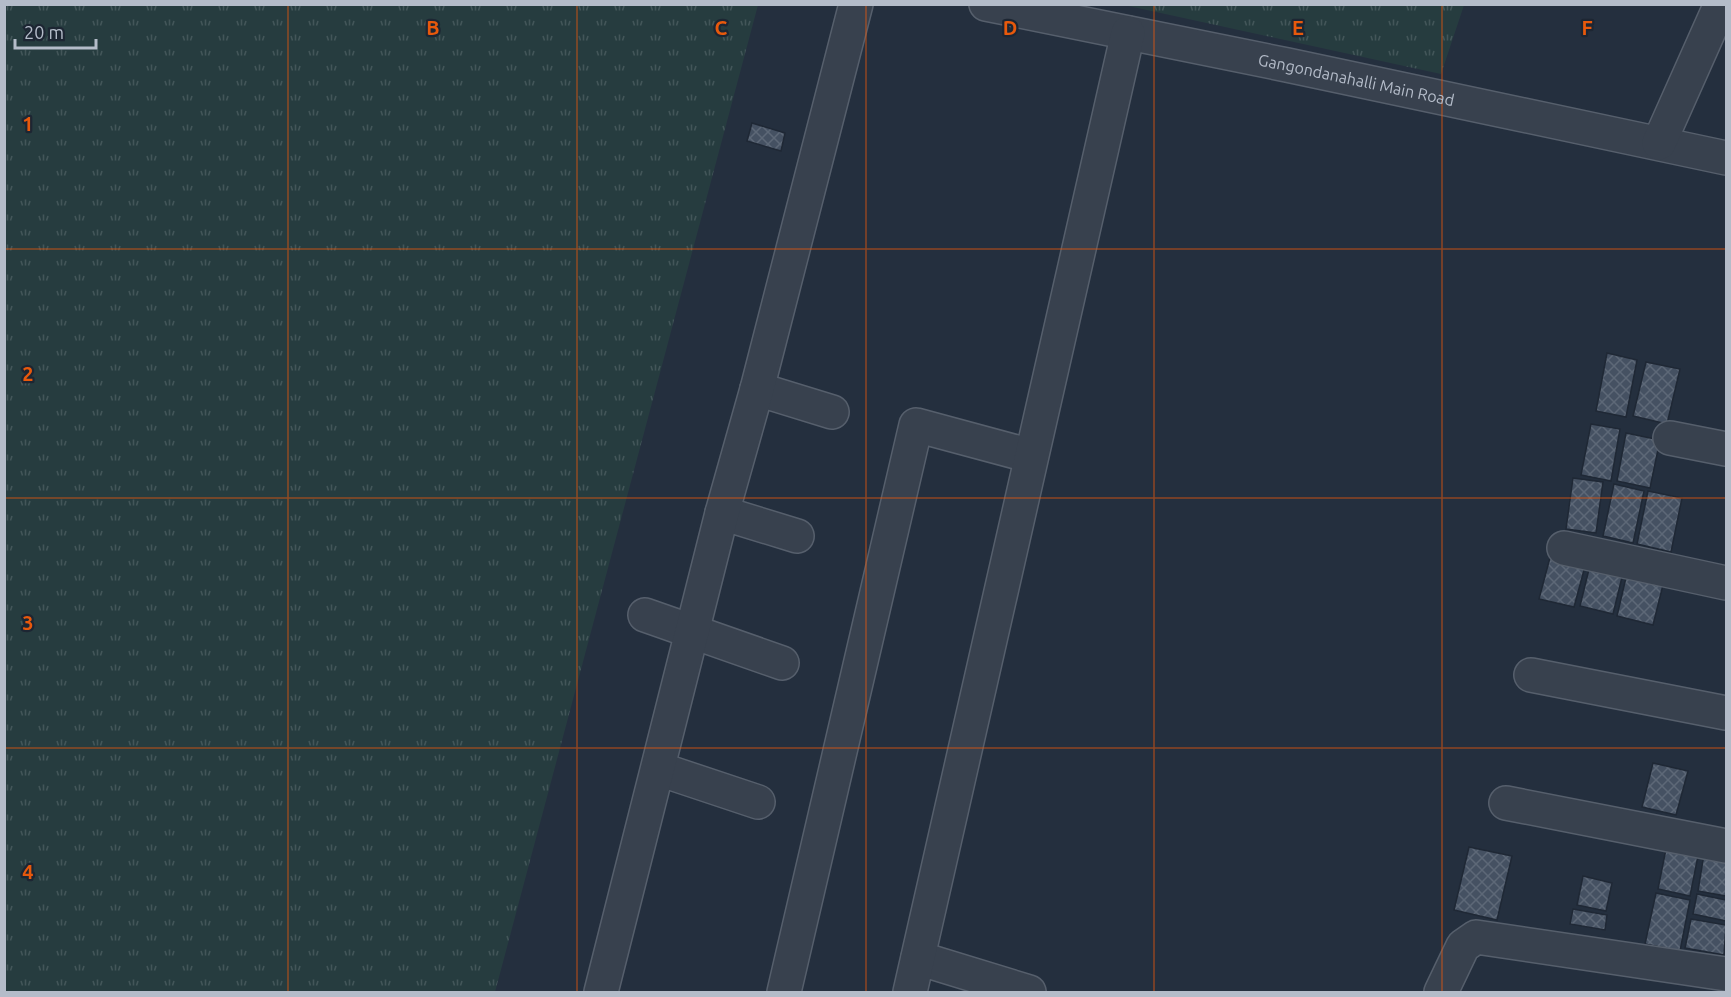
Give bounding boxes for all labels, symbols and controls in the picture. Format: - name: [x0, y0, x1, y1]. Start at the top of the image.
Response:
- scale bar: [15, 12, 96, 50]
- text: B: [426, 16, 440, 39]
- text: C: [715, 16, 728, 39]
- text: D: [1003, 16, 1017, 39]
- text: E: [1292, 16, 1304, 39]
- text: F: [1581, 16, 1593, 39]
- text: 20 m: [24, 22, 64, 42]
- street label: Gangondanahalli Main Road: [1257, 50, 1456, 109]
- text: 1: [22, 112, 34, 135]
- text: 2: [22, 362, 34, 385]
- text: 3: [22, 611, 34, 634]
- text: 4: [22, 860, 34, 883]

